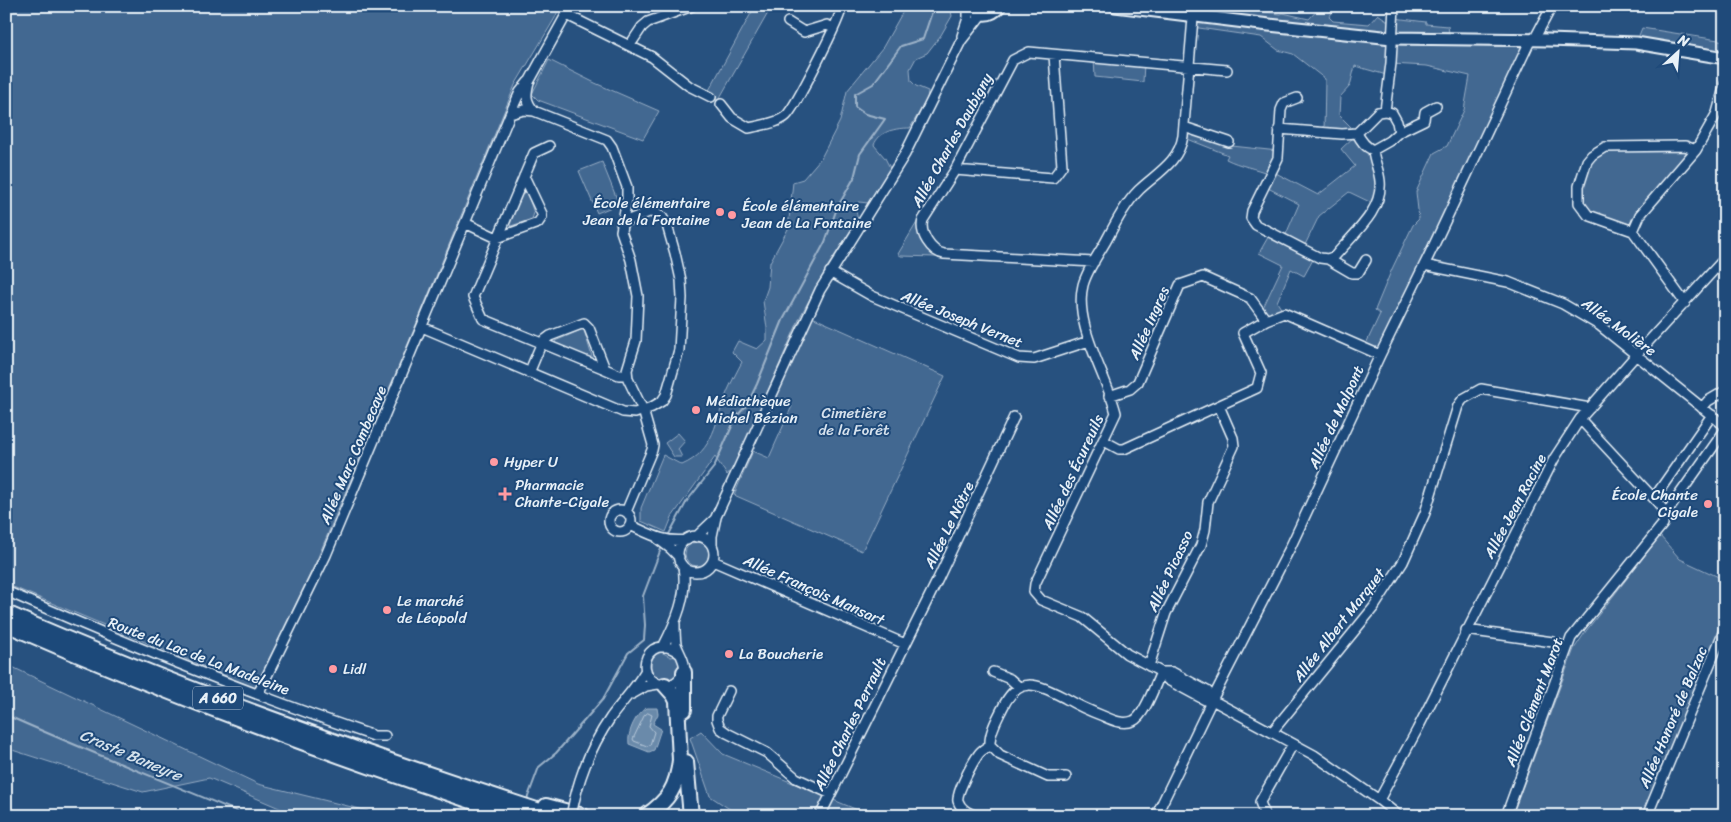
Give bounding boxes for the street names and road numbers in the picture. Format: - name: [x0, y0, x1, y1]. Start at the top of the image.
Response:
- street label: Allée Charles Daubigny: [904, 68, 1000, 213]
- street label: Allée Ingres: [1121, 281, 1177, 365]
- street label: Allée Joseph Vernet: [896, 282, 1027, 355]
- street label: Allée Molière: [1575, 290, 1662, 363]
- street label: Allée de Malpont: [1300, 361, 1372, 474]
- street label: Allée Marc Combecave: [312, 382, 394, 529]
- street label: Allée des Écureuils: [1034, 410, 1111, 535]
- street label: Allée Jean Racine: [1476, 449, 1554, 564]
- street label: Allée Le Nôtre: [916, 477, 981, 574]
- street label: Allée Picasso: [1139, 526, 1200, 617]
- street label: Allée François Mansart: [738, 547, 890, 633]
- street label: Allée Albert Marquet: [1285, 562, 1393, 688]
- street label: Route du Lac de La Madeleine: [104, 609, 294, 703]
- street label: Allée Clément Marot: [1497, 633, 1571, 771]
- street label: Allée Honoré de Balzac: [1631, 642, 1715, 793]
- street label: Allée Charles Perrault: [806, 652, 894, 796]
- road number: A 660: [193, 686, 243, 710]

